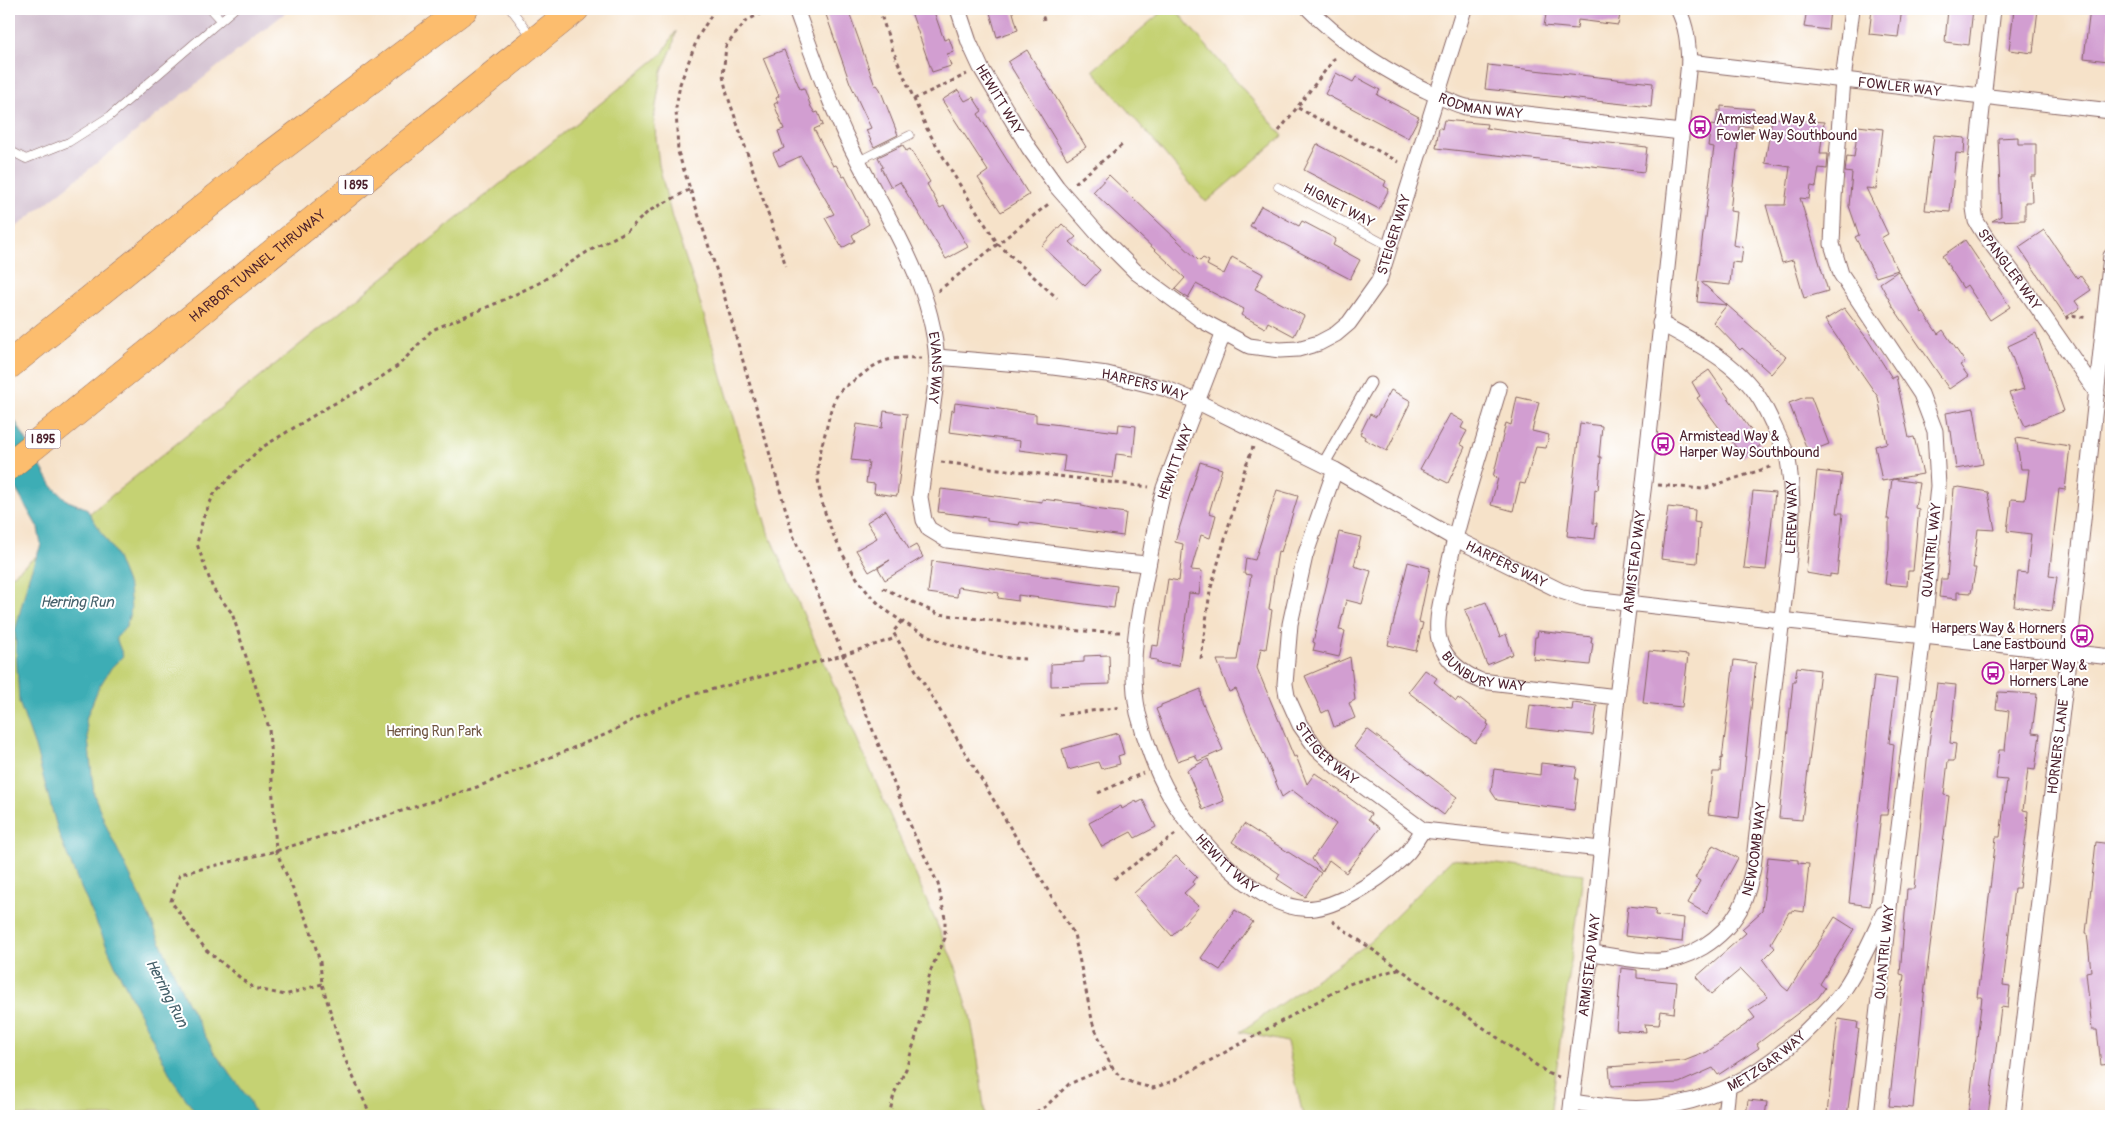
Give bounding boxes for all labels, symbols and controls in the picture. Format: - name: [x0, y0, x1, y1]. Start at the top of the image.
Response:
- street label: HEWITT WAY: [972, 61, 1027, 138]
- street label: FOWLER WAY: [1857, 74, 1942, 100]
- street label: RODMAN WAY: [1436, 89, 1524, 123]
- place label: Armistead Way & Fowler Way Southbound: [1716, 111, 1858, 144]
- bus stop icon: Armistead Way & Fowler Way Southbound: [1688, 115, 1712, 139]
- road number: I 895: [338, 176, 374, 194]
- street label: HIGNET WAY: [1300, 180, 1377, 231]
- street label: STEIGER WAY: [1373, 192, 1415, 277]
- street label: HARBOR TUNNEL THRUWAY: [186, 206, 329, 326]
- street label: SPANGLER WAY: [1974, 226, 2045, 314]
- street label: EVANS WAY: [924, 330, 945, 405]
- street label: HARPERS WAY: [1101, 365, 1190, 406]
- street label: HEWITT WAY: [1154, 422, 1197, 502]
- place label: Armistead Way & Harper Way Southbound: [1679, 428, 1820, 461]
- road number: I 895: [26, 429, 60, 448]
- bus stop icon: Armistead Way & Harper Way Southbound: [1651, 432, 1675, 456]
- street label: LEREW WAY: [1781, 479, 1801, 555]
- street label: QUANTRIL WAY: [1918, 502, 1945, 598]
- street label: ARMISTEAD WAY: [1620, 509, 1649, 614]
- street label: HARPERS WAY: [1463, 537, 1550, 592]
- water label: Herring Run: [40, 593, 115, 612]
- place label: Harpers Way & Horners Lane Eastbound: [1931, 620, 2067, 653]
- bus stop icon: Harpers Way & Horners Lane Eastbound: [2070, 624, 2094, 648]
- street label: BUNBURY WAY: [1437, 648, 1527, 695]
- place label: Harper Way & Horners Lane: [2009, 657, 2088, 690]
- bus stop icon: Harper Way & Horners Lane: [1981, 661, 2005, 685]
- street label: HORNERS LANE: [2044, 698, 2072, 795]
- street label: STEIGER WAY: [1291, 718, 1361, 789]
- park label: Herring Run Park: [386, 723, 482, 740]
- street label: NEWCOMB WAY: [1738, 801, 1770, 898]
- street label: HEWITT WAY: [1192, 831, 1261, 897]
- street label: QUANTRIL WAY: [1871, 904, 1898, 1000]
- street label: ARMISTEAD WAY: [1575, 913, 1604, 1018]
- water label: Herring Run: [141, 956, 192, 1032]
- street label: METZGAR WAY: [1725, 1028, 1809, 1095]

